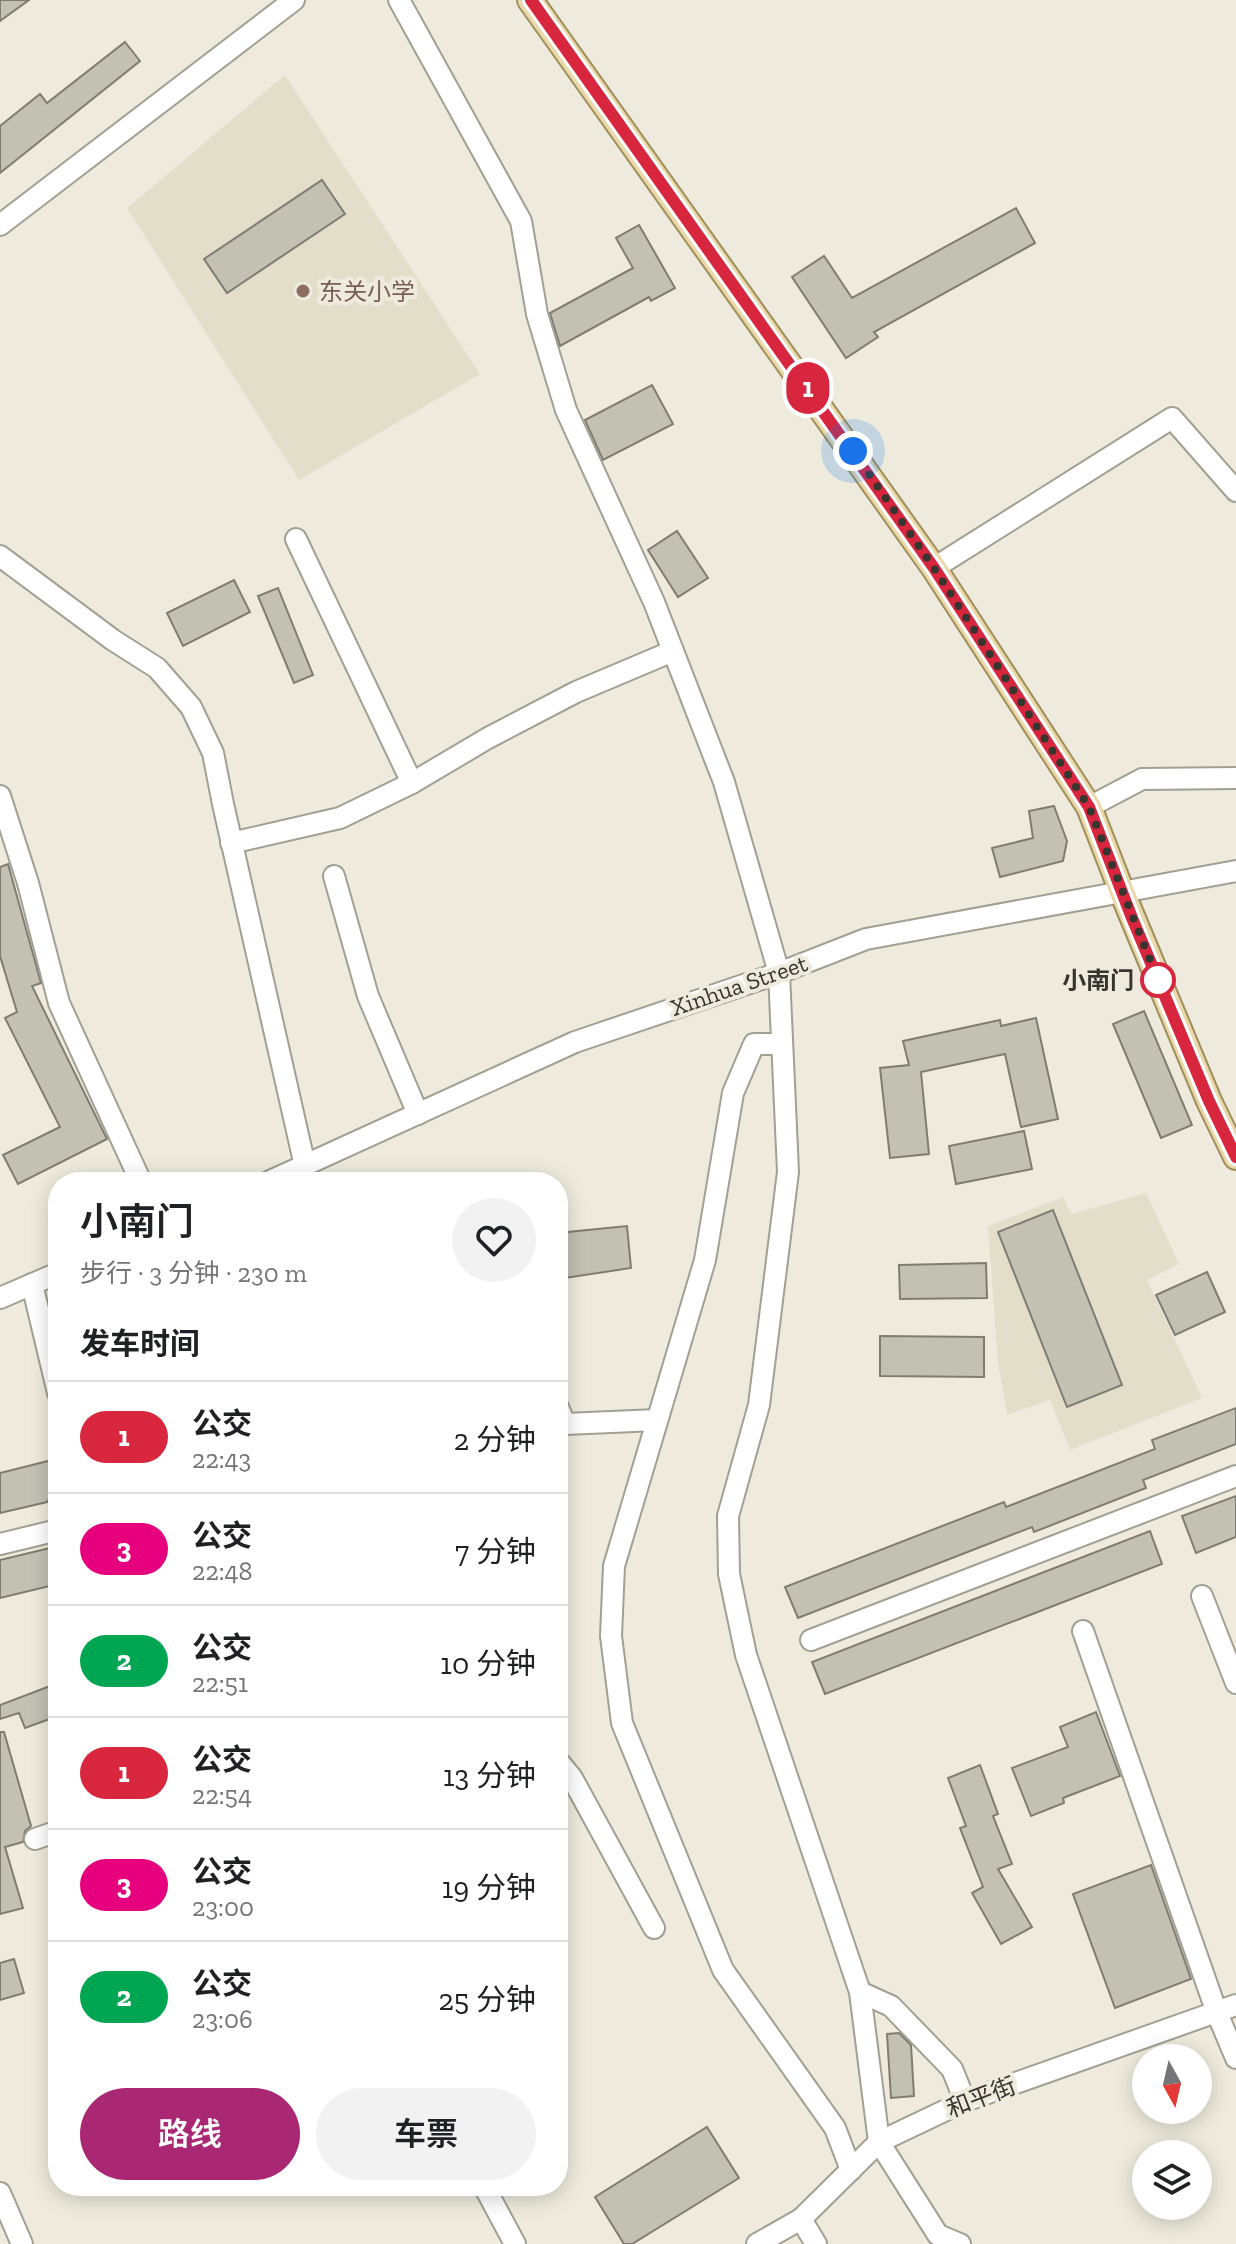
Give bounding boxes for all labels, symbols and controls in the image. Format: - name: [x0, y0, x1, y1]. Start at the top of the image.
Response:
- place label: 东关小学: [319, 277, 415, 306]
- marker: 东关小学: [294, 282, 312, 300]
- line badge: 1: [782, 362, 834, 414]
- text: 1: [802, 371, 814, 404]
- your location: [833, 431, 873, 471]
- street label: Xinhua Street: [667, 948, 811, 1022]
- marker: 小南门: [1141, 963, 1175, 997]
- place label: 小南门: [1062, 966, 1134, 995]
- button: heart: [452, 1198, 536, 1282]
- text: 小南门: [80, 1199, 194, 1245]
- text: 步行 · 3 分钟 · 230 m: [80, 1257, 307, 1289]
- text: 发车时间: [80, 1326, 200, 1362]
- text: 公交: [192, 1406, 252, 1442]
- text: 1: [118, 1420, 130, 1453]
- text: 2 分钟: [454, 1422, 536, 1458]
- text: 22:43: [192, 1443, 251, 1475]
- text: 公交: [192, 1518, 252, 1554]
- text: 3: [117, 1532, 131, 1565]
- text: 7 分钟: [455, 1534, 536, 1570]
- text: 22:48: [192, 1555, 253, 1587]
- text: 公交: [192, 1630, 252, 1666]
- text: 2: [116, 1644, 132, 1677]
- text: 10 分钟: [440, 1646, 536, 1682]
- text: 22:51: [192, 1667, 248, 1699]
- text: 公交: [192, 1742, 252, 1778]
- text: 1: [118, 1756, 130, 1789]
- text: 13 分钟: [443, 1758, 536, 1794]
- text: 22:54: [192, 1779, 252, 1811]
- text: 公交: [192, 1854, 252, 1890]
- text: 3: [117, 1868, 131, 1901]
- text: 19 分钟: [442, 1870, 536, 1906]
- text: 23:00: [192, 1891, 254, 1923]
- text: 公交: [192, 1966, 252, 2002]
- text: 2: [116, 1980, 132, 2013]
- text: 25 分钟: [438, 1982, 536, 2018]
- text: 23:06: [192, 2003, 253, 2035]
- north arrow: [1132, 2044, 1212, 2124]
- map controls: [1132, 2044, 1212, 2220]
- street label: 和平街: [942, 2071, 1020, 2123]
- button: 路线: [80, 2088, 300, 2180]
- button: 车票: [316, 2088, 536, 2180]
- button: layers: [1132, 2140, 1212, 2220]

